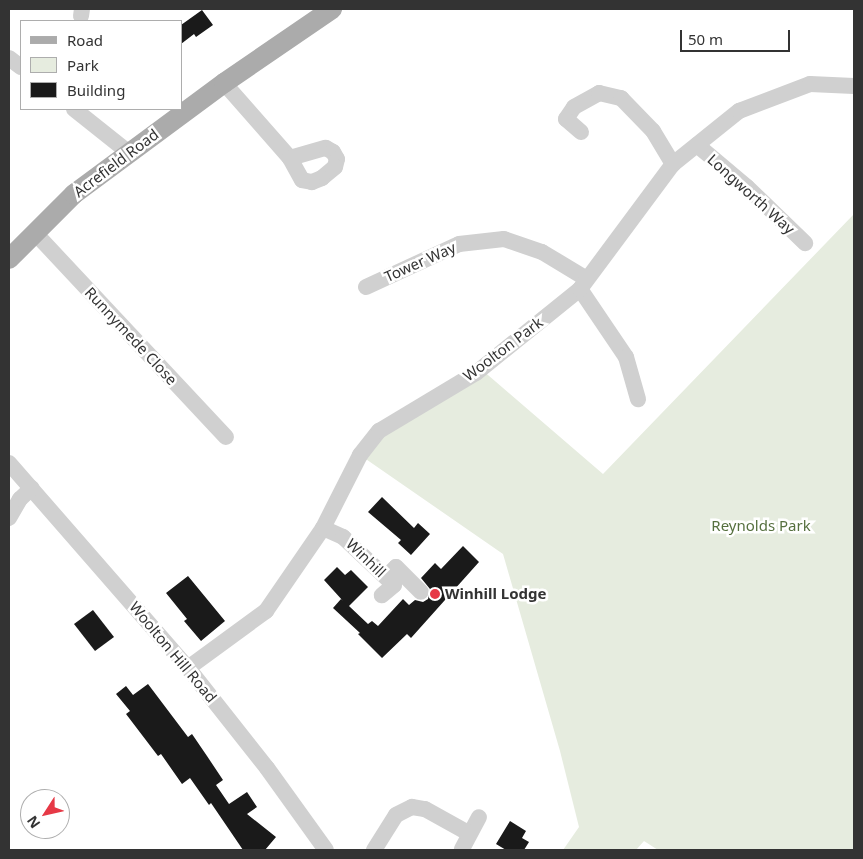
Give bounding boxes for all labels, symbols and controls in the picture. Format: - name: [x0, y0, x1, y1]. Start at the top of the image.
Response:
- legend: [20, 20, 182, 110]
- scale bar: [683, 20, 793, 52]
- text: 50 m: [688, 29, 723, 49]
- text: Road: [67, 30, 103, 50]
- text: Park: [67, 55, 99, 75]
- text: Building: [67, 80, 125, 100]
- street label: Acrefield Road: [70, 125, 162, 201]
- street label: Longworth Way: [704, 150, 798, 238]
- street label: Tower Way: [382, 238, 458, 286]
- street label: Runnymede Close: [81, 283, 181, 389]
- street label: Woolton Park: [460, 313, 546, 385]
- park label: Reynolds Park: [711, 517, 811, 535]
- street label: Winhill: [342, 535, 390, 581]
- place label: Winhill Lodge: [445, 585, 546, 603]
- marker: Winhill Lodge: [429, 588, 441, 600]
- street label: Woolton Hill Road: [126, 598, 220, 706]
- north arrow: [20, 789, 70, 839]
- text: N: [22, 812, 44, 832]

